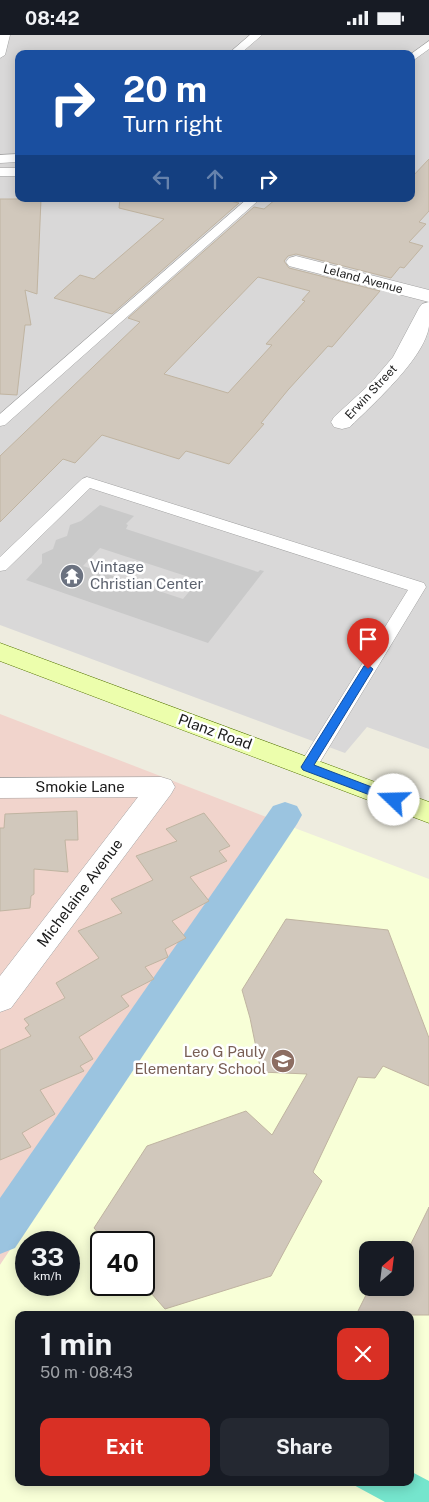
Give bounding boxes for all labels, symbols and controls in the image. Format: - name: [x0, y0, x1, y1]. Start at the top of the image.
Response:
- text: 08:42: [25, 7, 80, 29]
- text: 20 m: [123, 69, 207, 110]
- icon: right: [40, 70, 105, 135]
- text: Turn right: [123, 111, 223, 137]
- icon: left: [148, 165, 176, 193]
- icon: ahead: [201, 165, 229, 193]
- icon: right: [254, 165, 282, 193]
- street label: Leland Avenue: [322, 262, 405, 296]
- street label: Erwin Street: [342, 362, 400, 422]
- place label: Vintage Christian Center: [90, 558, 203, 592]
- temple icon: Vintage Christian Center: [59, 563, 85, 589]
- pin: [347, 618, 389, 669]
- icon: arrive: [354, 625, 382, 653]
- street label: Planz Road: [176, 710, 254, 753]
- position arrow: [367, 773, 419, 825]
- street label: Smokie Lane: [35, 778, 125, 795]
- street label: Michelaine Avenue: [33, 835, 126, 950]
- place label: Leo G Pauly Elementary School: [134, 1043, 266, 1077]
- school or university icon: Leo G Pauly Elementary School: [270, 1048, 296, 1074]
- speed limit sign: 40: [90, 1231, 155, 1296]
- north arrow: [359, 1241, 414, 1296]
- map controls: [359, 1241, 414, 1296]
- text: 33: [31, 1242, 64, 1272]
- text: km/h: [33, 1269, 62, 1283]
- text: 1 min: [40, 1326, 112, 1362]
- button: close: [337, 1328, 389, 1380]
- text: 50 m · 08:43: [40, 1363, 133, 1382]
- button: Exit: [40, 1418, 210, 1476]
- button: Share: [220, 1418, 389, 1476]

